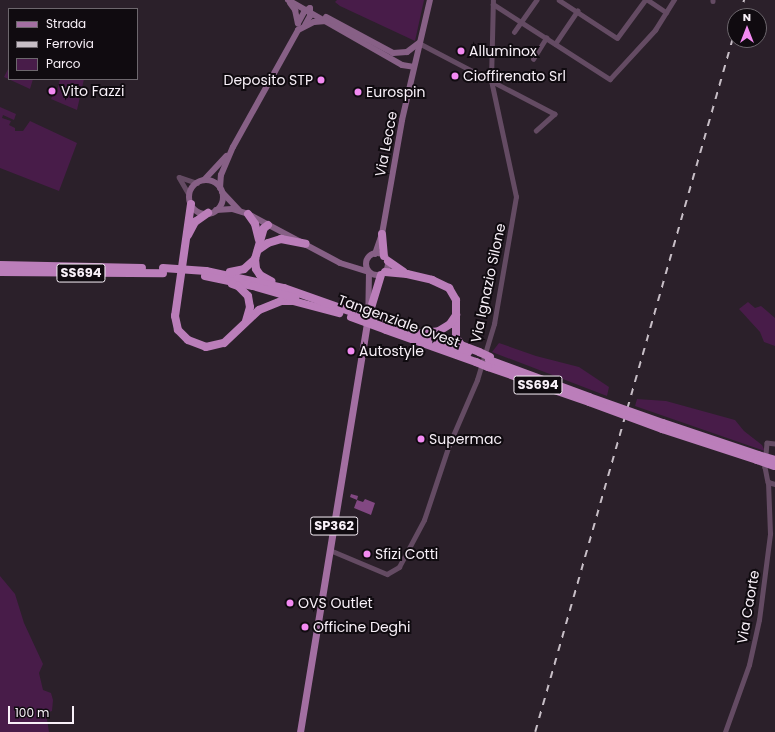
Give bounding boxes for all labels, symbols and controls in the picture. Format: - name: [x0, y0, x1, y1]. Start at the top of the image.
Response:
- legend: [8, 8, 138, 80]
- north arrow: [727, 8, 767, 48]
- text: N: [743, 9, 751, 25]
- text: Strada: [46, 15, 86, 32]
- text: Ferrovia: [46, 35, 94, 52]
- place label: Alluminox: [469, 43, 537, 59]
- marker: Alluminox: [456, 46, 466, 56]
- text: Parco: [46, 55, 81, 72]
- place label: Cioffirenato Srl: [463, 68, 566, 84]
- marker: Cioffirenato Srl: [450, 71, 460, 81]
- place label: Deposito STP: [224, 72, 313, 88]
- marker: Deposito STP: [316, 75, 326, 85]
- place label: Vito Fazzi: [61, 83, 124, 99]
- place label: Eurospin: [366, 84, 425, 100]
- marker: Vito Fazzi: [46, 85, 58, 97]
- marker: Eurospin: [353, 87, 363, 97]
- street label: Via Lecce: [371, 110, 401, 178]
- street label: Via Ignazio Silone: [467, 222, 509, 344]
- road number: SS694: [56, 262, 106, 284]
- street label: Tangenziale Ovest: [336, 291, 462, 351]
- place label: Autostyle: [359, 343, 424, 359]
- marker: Autostyle: [346, 346, 356, 356]
- road number: SS694: [513, 374, 563, 396]
- place label: Supermac: [429, 431, 502, 447]
- marker: Supermac: [416, 434, 426, 444]
- road number: SP362: [310, 515, 358, 537]
- place label: Sfizi Cotti: [375, 546, 438, 562]
- marker: Sfizi Cotti: [362, 549, 372, 559]
- street label: Via Caorte: [733, 569, 763, 645]
- place label: OVS Outlet: [298, 595, 373, 611]
- marker: OVS Outlet: [285, 598, 295, 608]
- place label: Officine Deghi: [313, 619, 410, 635]
- marker: Officine Deghi: [300, 622, 310, 632]
- scale bar: [10, 698, 76, 724]
- text: 100 m: [15, 704, 49, 721]

